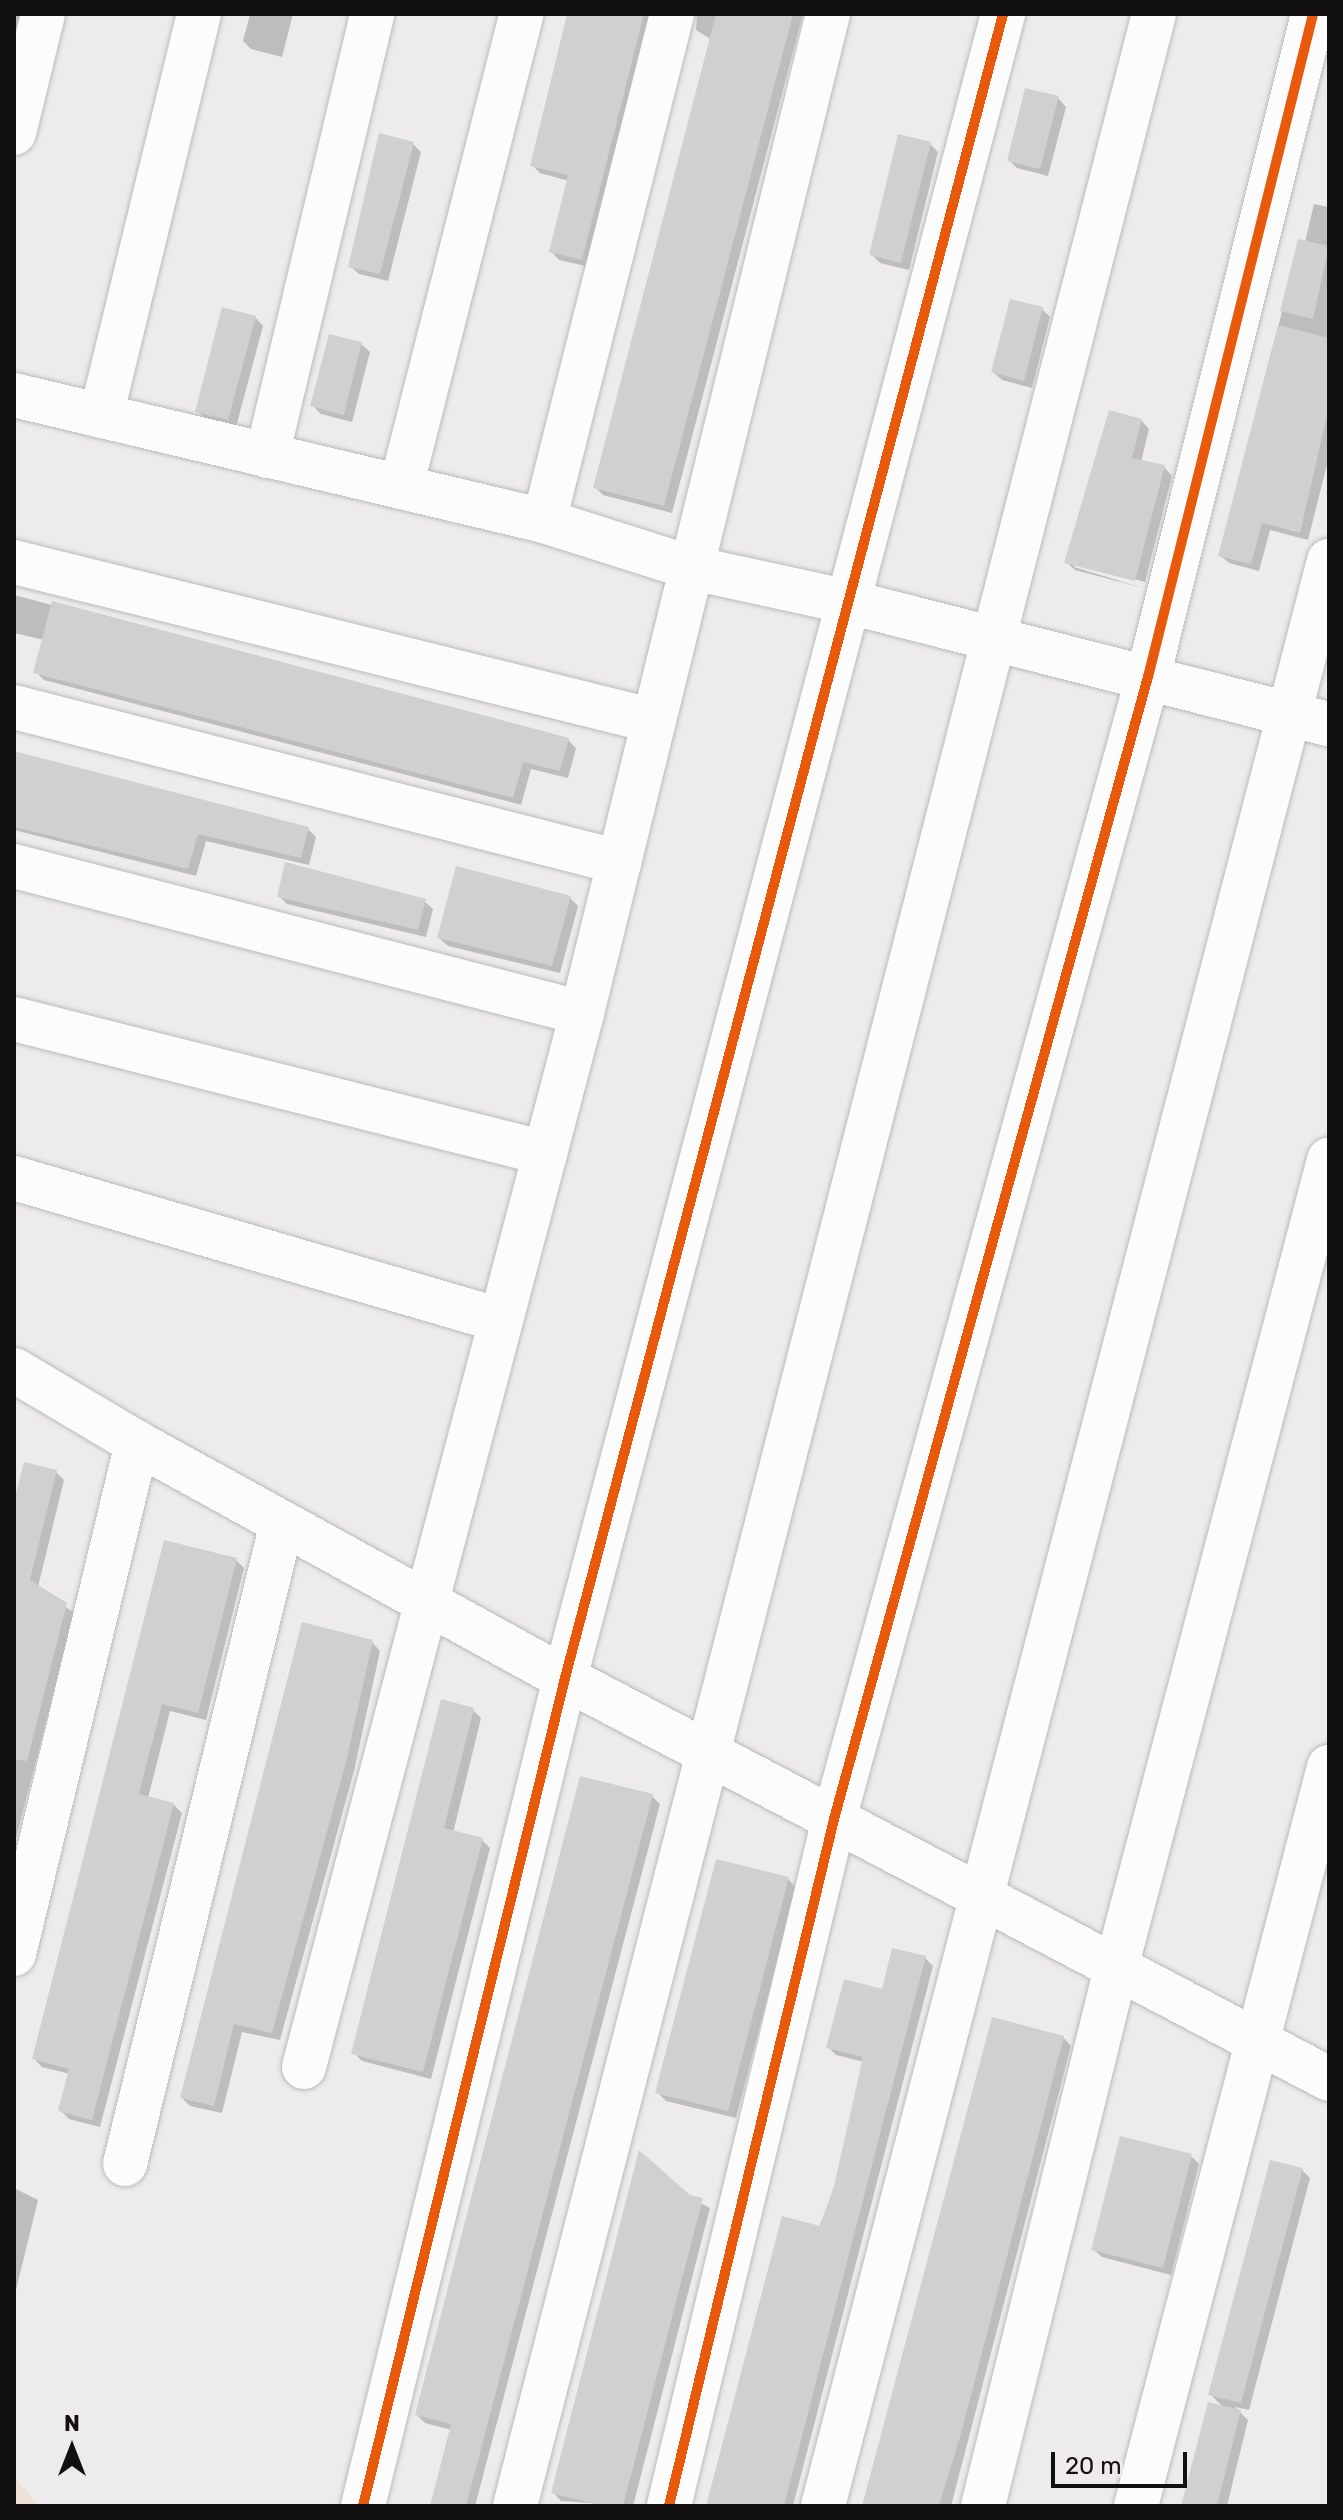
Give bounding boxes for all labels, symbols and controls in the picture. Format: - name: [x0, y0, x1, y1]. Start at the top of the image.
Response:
- north arrow: [32, 2408, 112, 2488]
- text: N: [64, 2410, 80, 2437]
- scale bar: [1055, 2436, 1191, 2486]
- text: 20 m: [1065, 2452, 1122, 2480]

